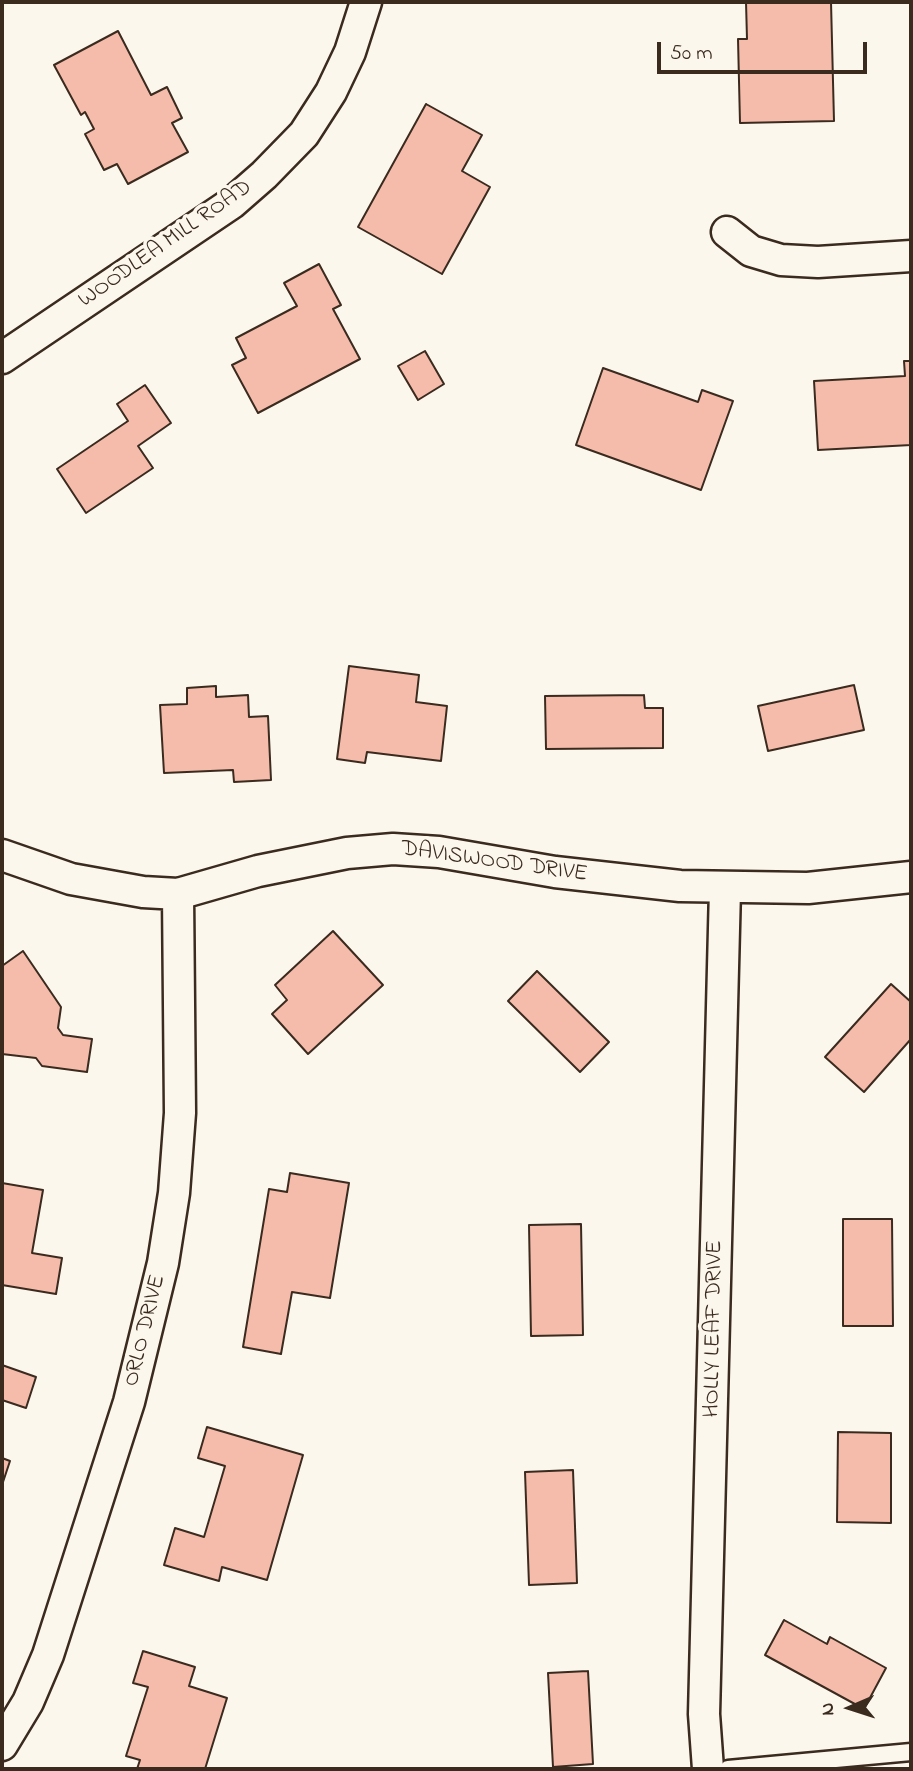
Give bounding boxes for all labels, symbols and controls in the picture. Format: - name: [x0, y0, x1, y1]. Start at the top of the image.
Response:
- scale bar: [661, 28, 871, 72]
- text: 50 m: [670, 39, 713, 69]
- street label: WOODLEA MILL ROAD: [74, 175, 258, 315]
- street label: DAVISWOOD DRIVE: [399, 836, 589, 890]
- street label: HOLLY LEAF DRIVE: [700, 1240, 730, 1418]
- street label: ORLO DRIVE: [119, 1272, 173, 1390]
- north arrow: [815, 1673, 885, 1743]
- text: N: [815, 1702, 842, 1716]

